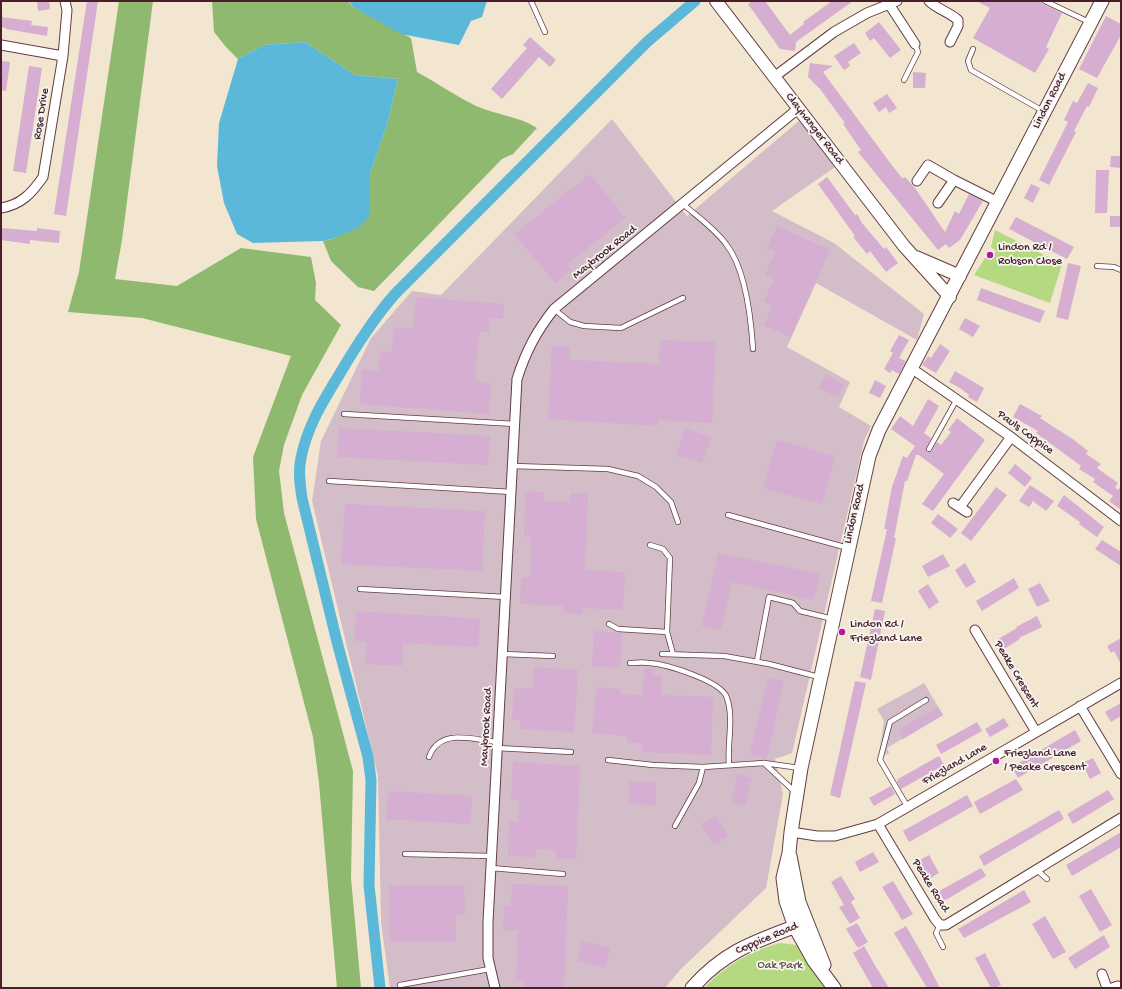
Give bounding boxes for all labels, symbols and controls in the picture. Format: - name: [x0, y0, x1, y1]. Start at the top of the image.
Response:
- street label: Lindon Road: [1030, 71, 1070, 131]
- street label: Rose Drive: [31, 87, 53, 141]
- street label: Clayhanger Road: [782, 90, 846, 168]
- street label: Maybrook Road: [570, 223, 640, 283]
- place label: Lindon Rd / Robson Close: [998, 241, 1062, 269]
- marker: Lindon Rd / Robson Close: [985, 250, 995, 260]
- street label: Pauls Coppice: [994, 408, 1056, 458]
- street label: Lindon Road: [841, 483, 869, 545]
- place label: Lindon Rd / Friezland Lane: [850, 618, 922, 646]
- marker: Lindon Rd / Friezland Lane: [837, 627, 847, 637]
- street label: Peake Crescent: [990, 639, 1042, 711]
- street label: Maybrook Road: [478, 688, 496, 766]
- street label: Friezland Lane: [920, 741, 990, 789]
- place label: Friezland Lane / Peake Crescent: [1004, 747, 1086, 775]
- marker: Friezland Lane / Peake Crescent: [991, 756, 1001, 766]
- street label: Peake Road: [908, 857, 952, 915]
- street label: Coppice Road: [734, 919, 800, 959]
- park label: Oak Park: [758, 959, 802, 973]

